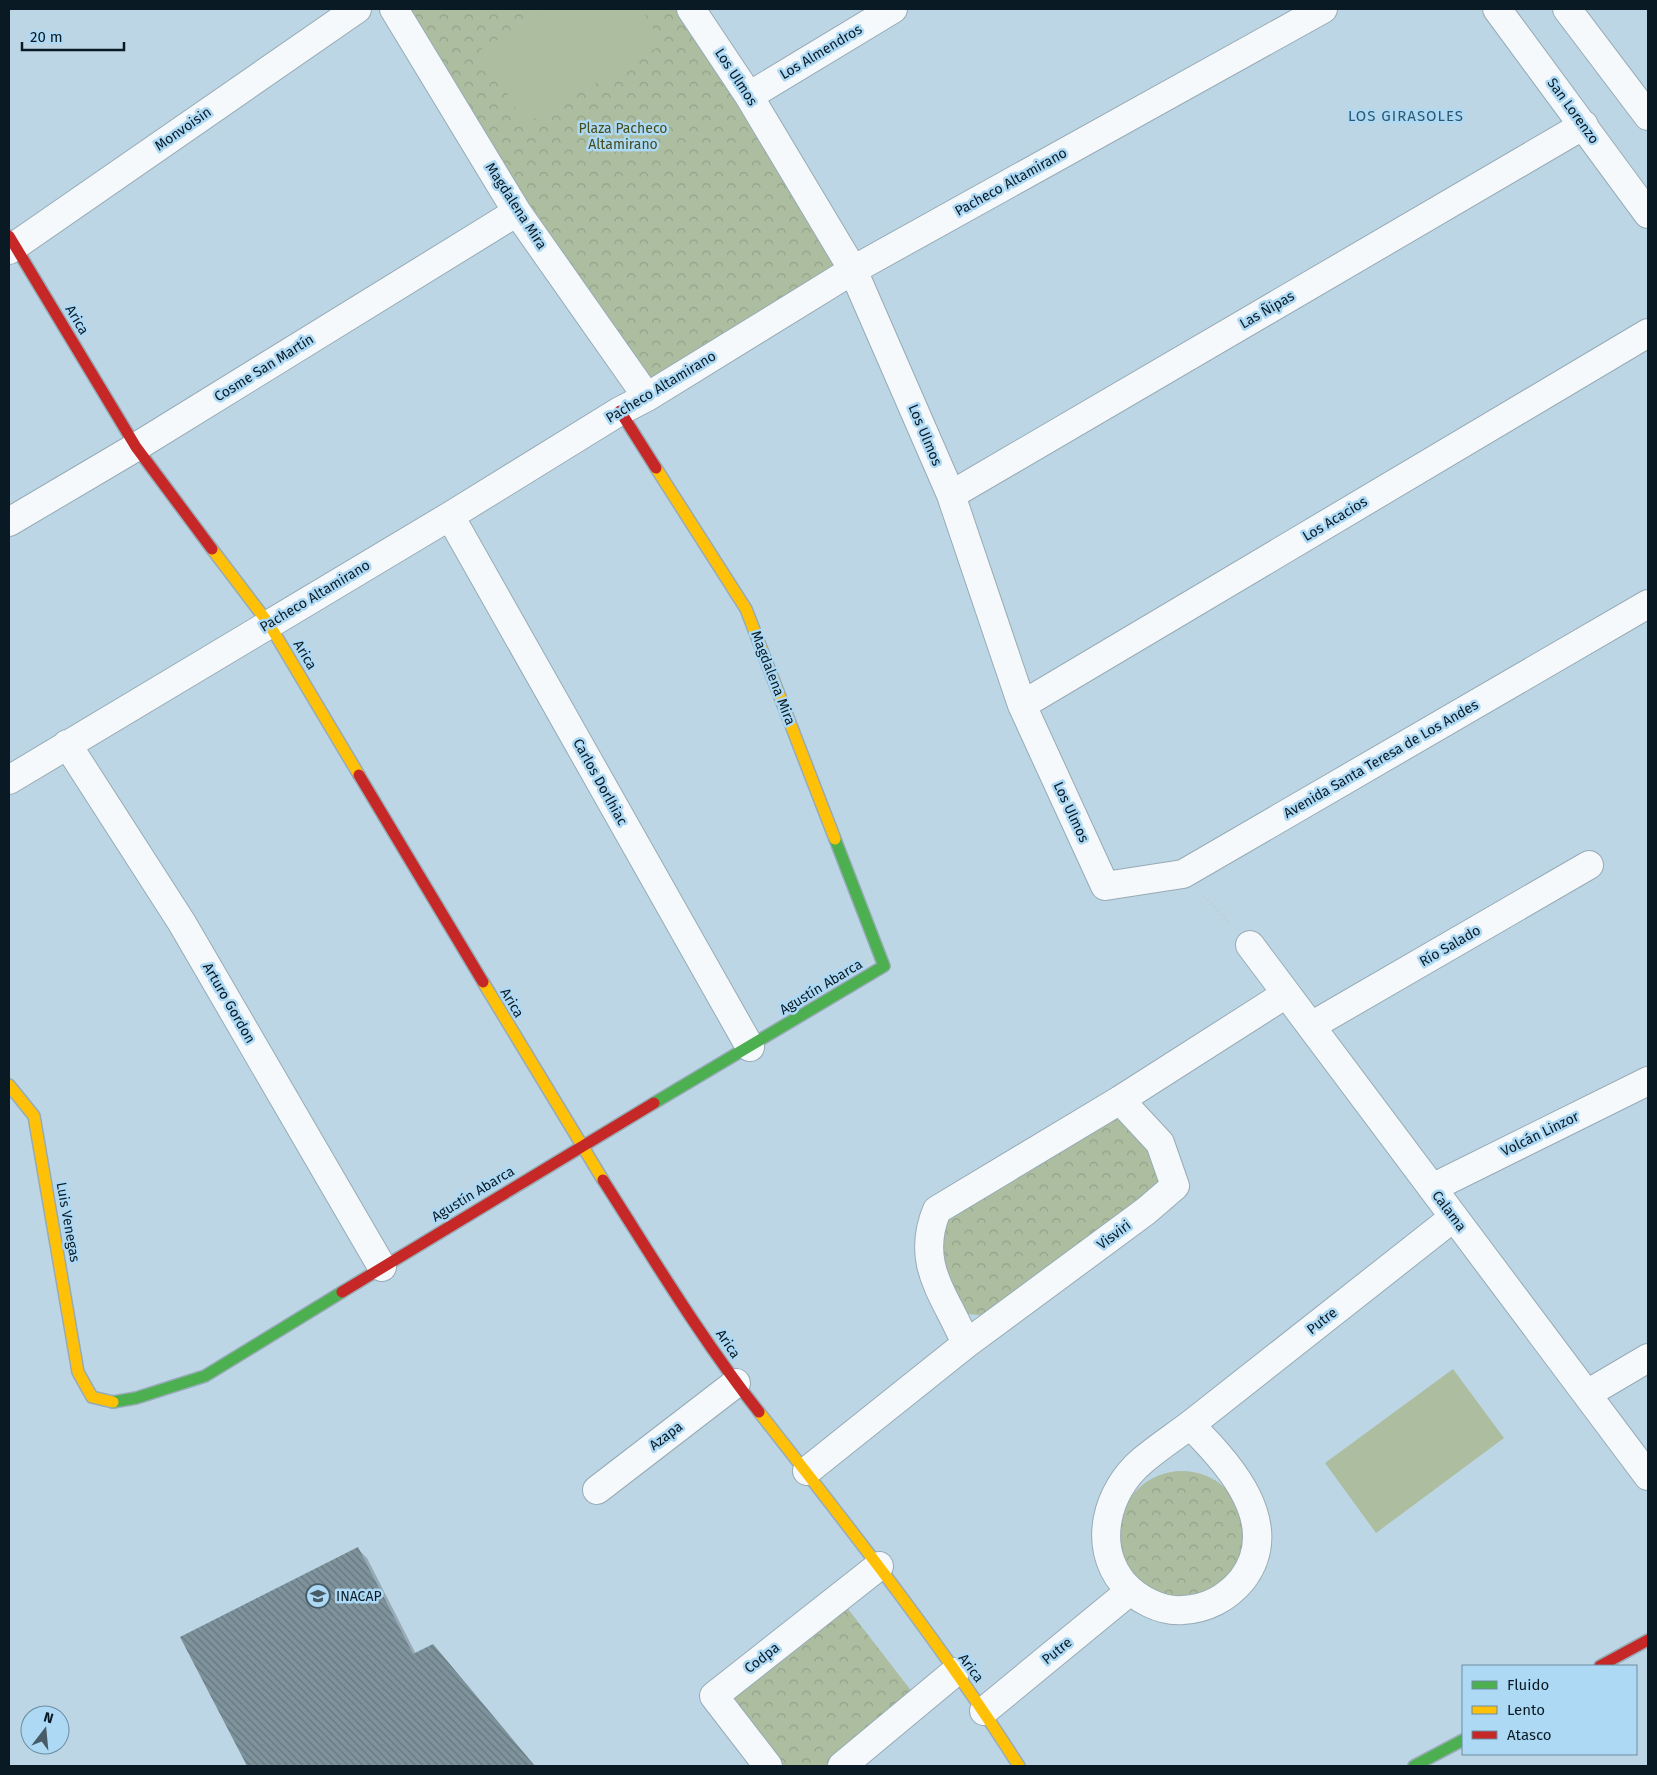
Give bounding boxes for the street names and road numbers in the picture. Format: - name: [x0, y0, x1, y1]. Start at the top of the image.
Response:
- street label: Los Almendros: [777, 21, 866, 83]
- street label: Los Ulmos: [711, 45, 761, 109]
- street label: San Lorenzo: [1543, 75, 1603, 147]
- street label: Monvoisin: [152, 103, 214, 155]
- street label: Pacheco Altamirano: [952, 144, 1070, 220]
- street label: Magdalena Mira: [482, 160, 550, 252]
- street label: Las Ñipas: [1237, 287, 1298, 332]
- street label: Arica: [62, 302, 92, 338]
- street label: Cosme San Martín: [211, 331, 317, 405]
- street label: Pacheco Altamirano: [603, 347, 719, 427]
- street label: Los Ulmos: [904, 402, 946, 469]
- street label: Los Acacios: [1300, 493, 1371, 545]
- street label: Pacheco Altamirano: [257, 556, 373, 636]
- street label: Magdalena Mira: [747, 628, 799, 728]
- street label: Arica: [290, 637, 320, 673]
- street label: Avenida Santa Teresa de Los Andes: [1281, 696, 1482, 822]
- street label: Carlos Dorlhiac: [569, 736, 631, 829]
- street label: Los Ulmos: [1050, 779, 1093, 846]
- street label: Río Salado: [1416, 922, 1484, 970]
- street label: Agustín Abarca: [776, 956, 866, 1018]
- street label: Arturo Gordon: [199, 960, 259, 1046]
- street label: Arica: [497, 985, 527, 1021]
- street label: Volcán Linzor: [1498, 1108, 1582, 1160]
- street label: Agustín Abarca: [428, 1163, 518, 1225]
- street label: Luis Venegas: [53, 1181, 83, 1264]
- street label: Calama: [1428, 1187, 1470, 1235]
- street label: Visviri: [1094, 1217, 1134, 1253]
- street label: Putre: [1304, 1304, 1340, 1338]
- street label: Arica: [712, 1326, 744, 1362]
- street label: Azapa: [646, 1418, 686, 1454]
- street label: Putre: [1039, 1634, 1075, 1668]
- street label: Codpa: [741, 1639, 783, 1677]
- street label: Arica: [955, 1650, 987, 1686]

